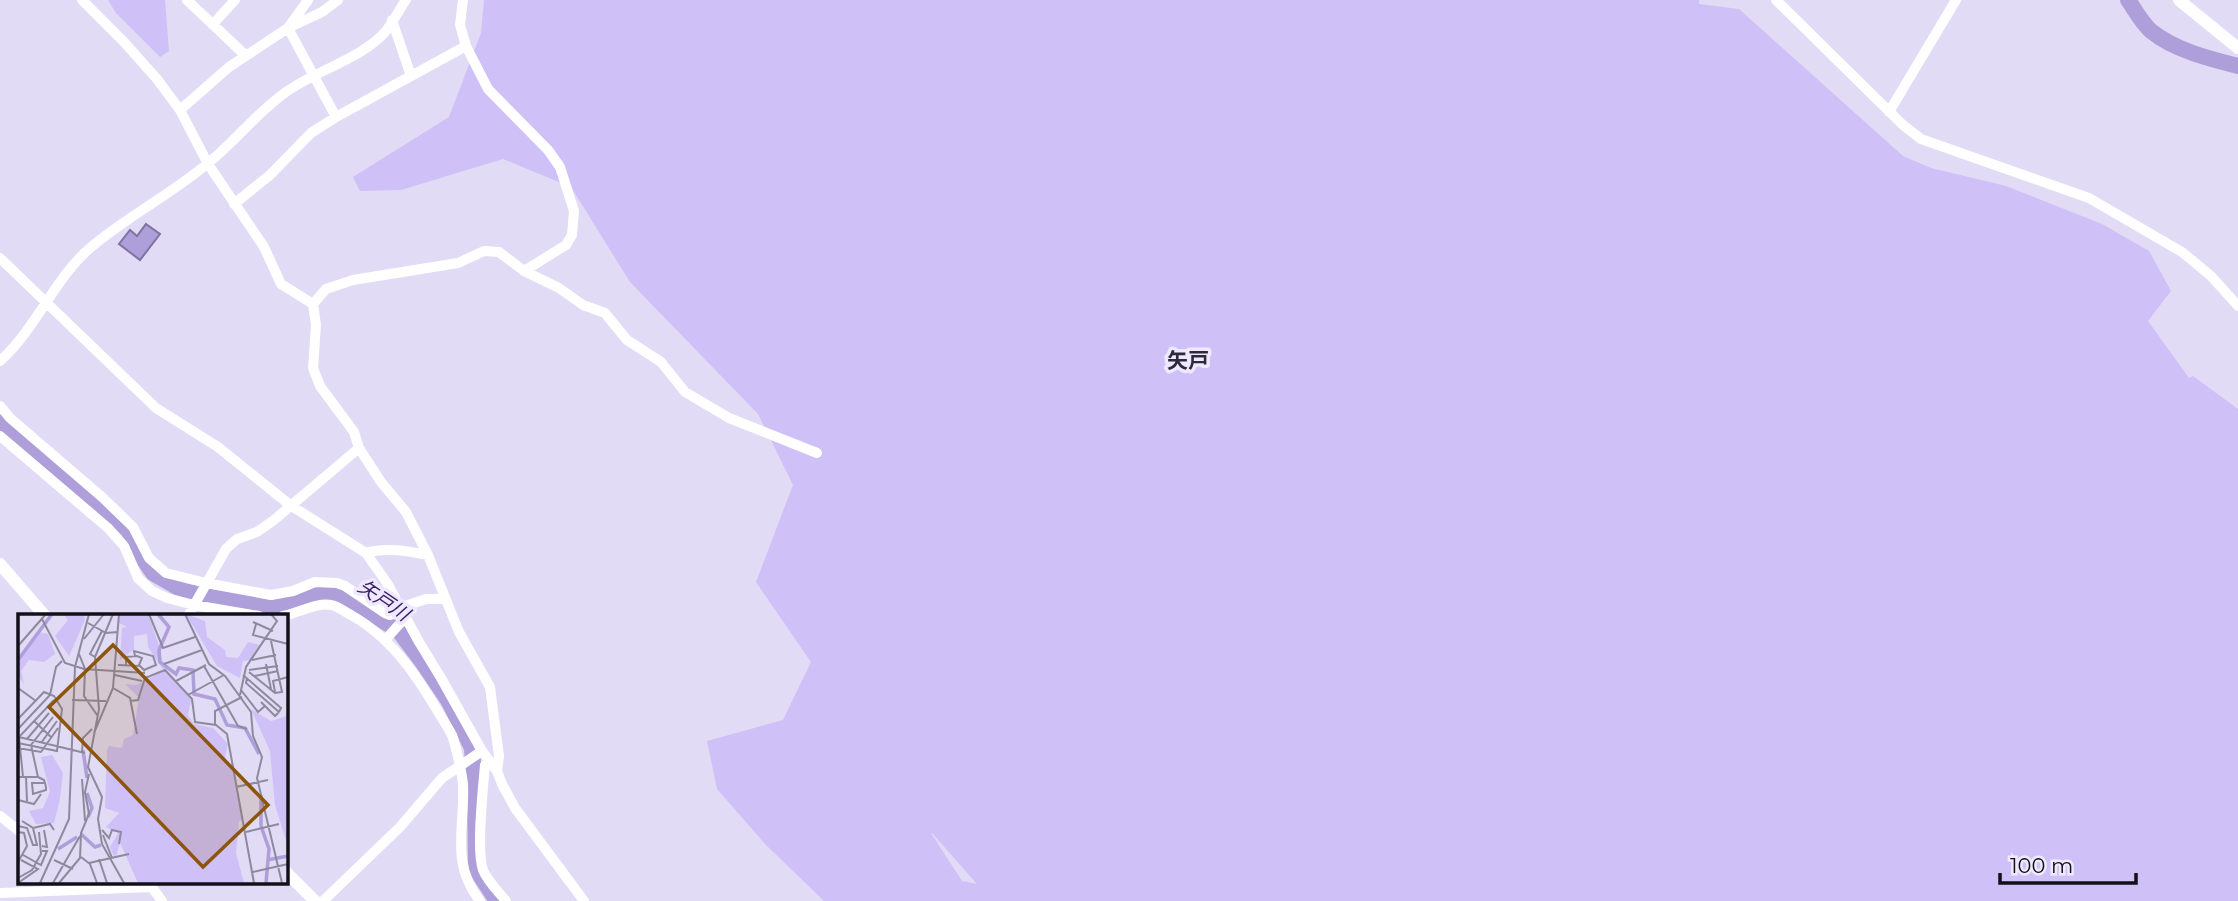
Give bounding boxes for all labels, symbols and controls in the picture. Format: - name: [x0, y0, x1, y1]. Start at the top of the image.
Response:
- district label: 矢戸: [1167, 348, 1209, 373]
- water label: 矢戸川: [354, 575, 415, 627]
- inset map: [18, 614, 287, 884]
- scale bar: [2000, 842, 2136, 886]
- text: 100 m: [2010, 853, 2073, 878]

